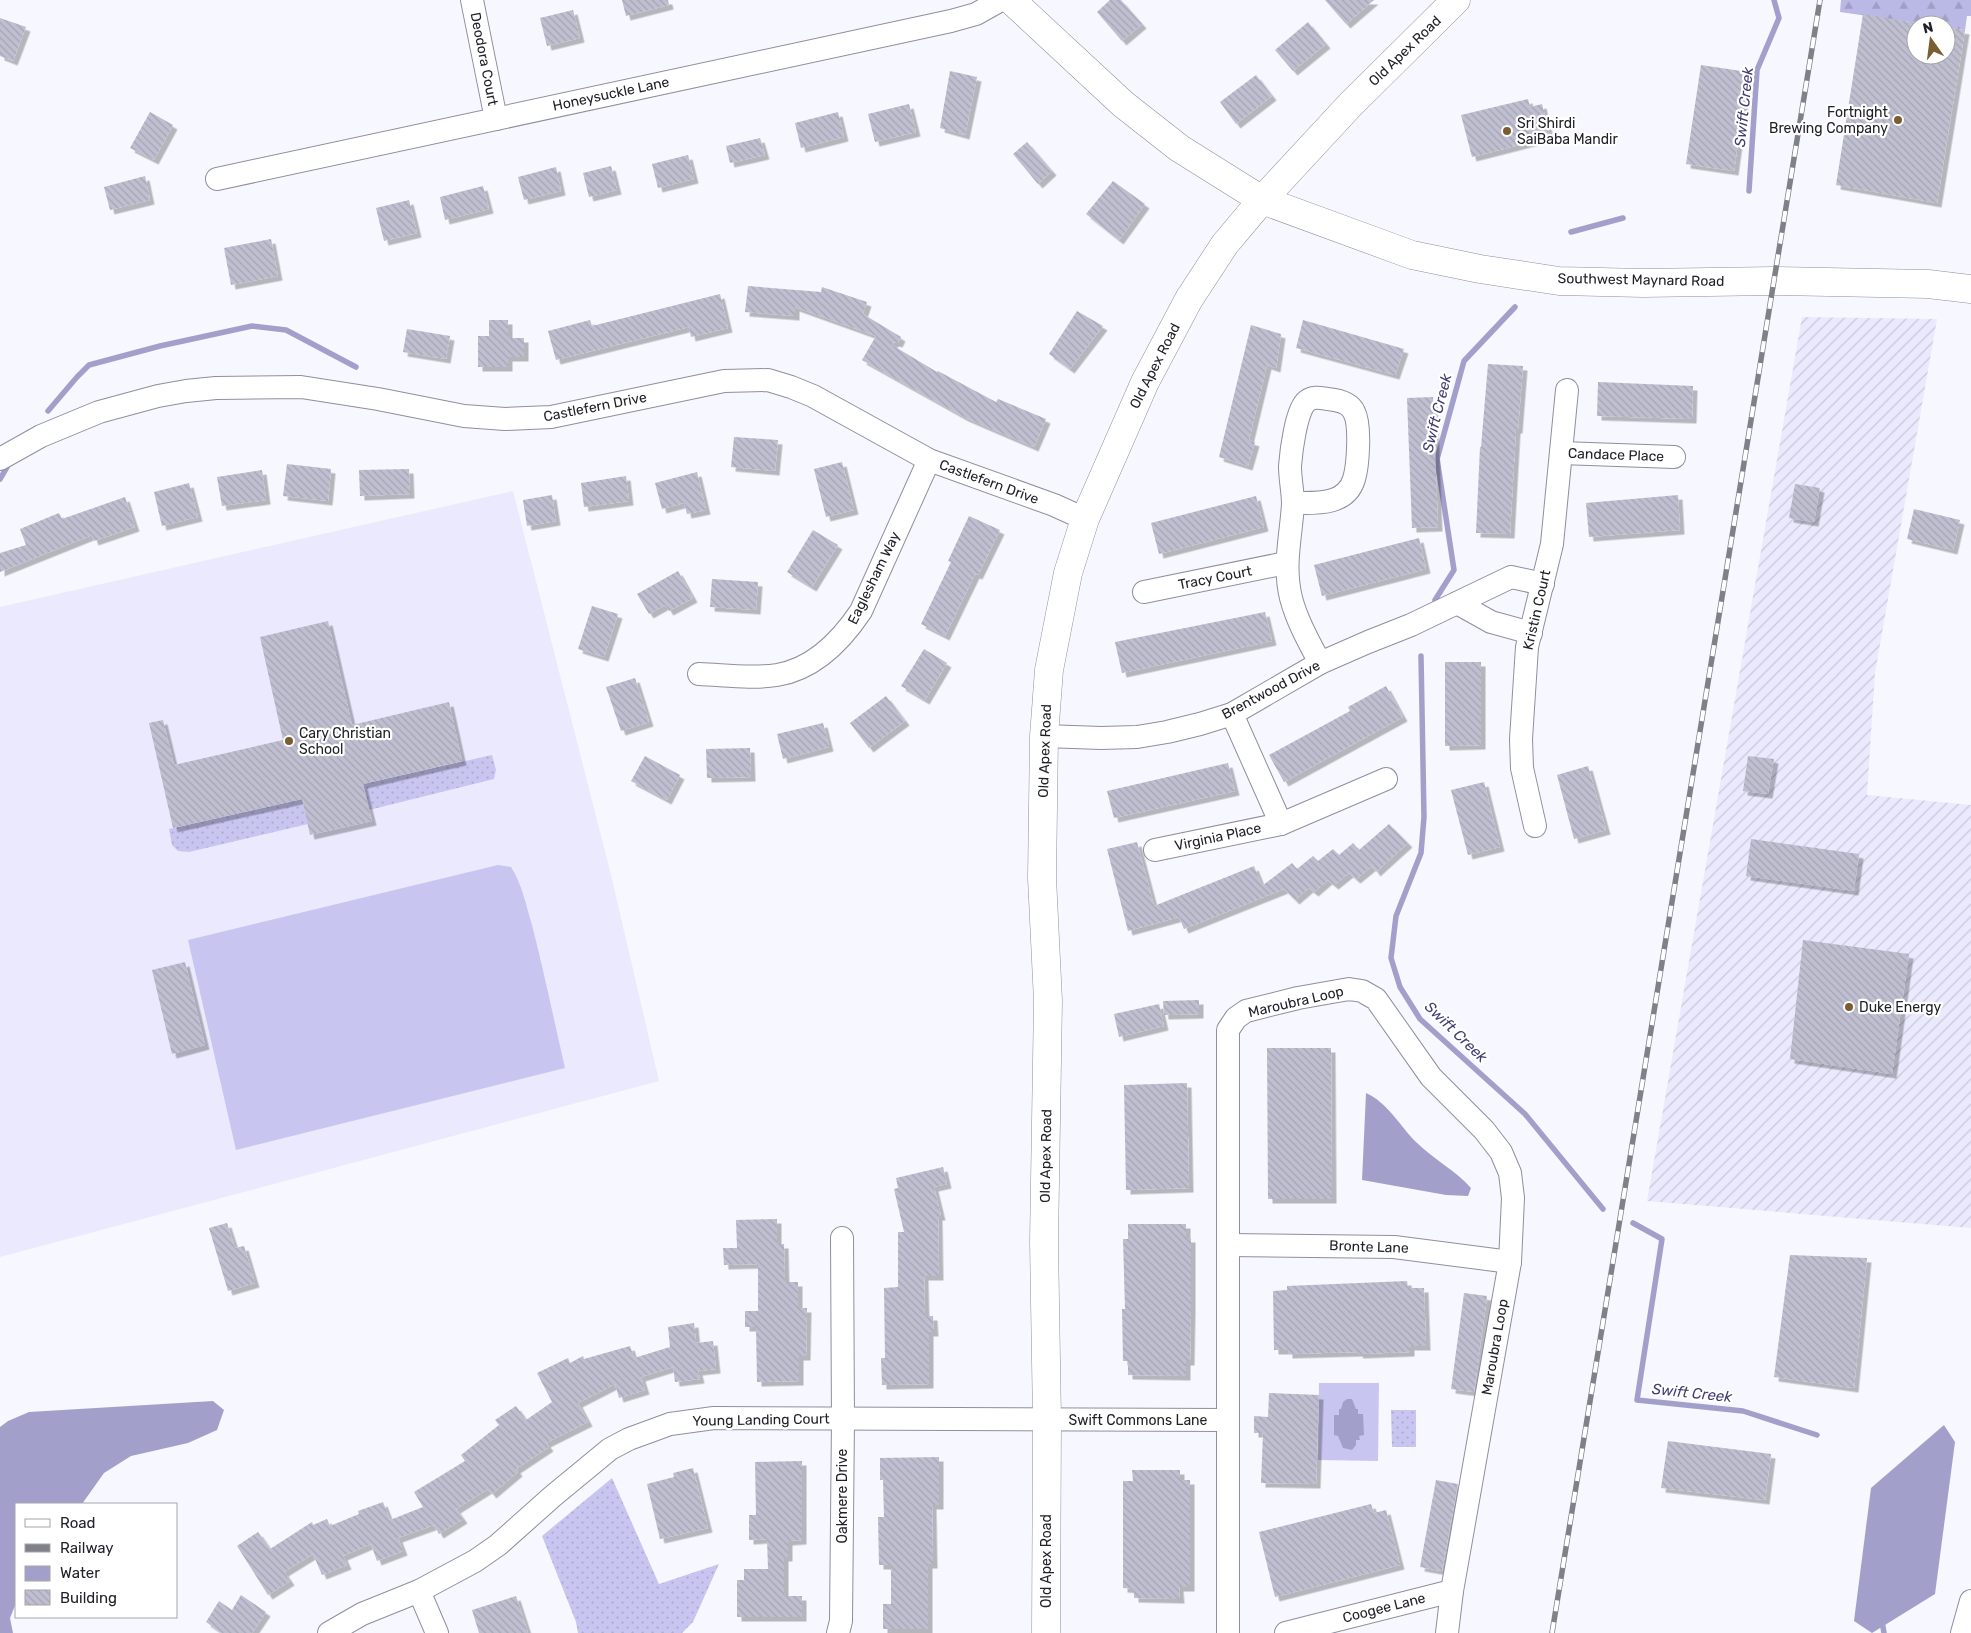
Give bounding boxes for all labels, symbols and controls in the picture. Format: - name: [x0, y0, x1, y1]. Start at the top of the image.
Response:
- street label: Deodora Court: [467, 11, 501, 108]
- street label: Old Apex Road: [1365, 12, 1445, 90]
- north arrow: [1906, 15, 1956, 65]
- text: N: [1921, 18, 1935, 37]
- water label: Swift Creek: [1731, 66, 1757, 148]
- street label: Honeysuckle Lane: [551, 73, 671, 115]
- place label: Fortnight Brewing Company: [1769, 104, 1889, 137]
- marker: Fortnight Brewing Company: [1892, 114, 1904, 126]
- place label: Sri Shirdi SaiBaba Mandir: [1517, 115, 1618, 148]
- marker: Sri Shirdi SaiBaba Mandir: [1501, 125, 1513, 137]
- street label: Southwest Maynard Road: [1558, 270, 1724, 290]
- street label: Old Apex Road: [1126, 320, 1184, 412]
- water label: Swift Creek: [1419, 372, 1456, 454]
- street label: Castlefern Drive: [542, 389, 648, 425]
- street label: Candace Place: [1568, 445, 1665, 465]
- street label: Castlefern Drive: [937, 456, 1041, 508]
- street label: Eaglesham Way: [844, 529, 904, 627]
- street label: Tracy Court: [1177, 562, 1254, 593]
- street label: Kristin Court: [1520, 568, 1555, 652]
- street label: Brentwood Drive: [1219, 657, 1323, 723]
- street label: Old Apex Road: [1035, 704, 1055, 798]
- place label: Cary Christian School: [299, 725, 391, 758]
- marker: Cary Christian School: [283, 735, 295, 747]
- street label: Virginia Place: [1173, 819, 1263, 854]
- street label: Maroubra Loop: [1247, 983, 1345, 1021]
- water label: Swift Creek: [1421, 998, 1491, 1067]
- place label: Duke Energy: [1859, 999, 1942, 1016]
- marker: Duke Energy: [1843, 1001, 1855, 1013]
- street label: Old Apex Road: [1037, 1109, 1055, 1203]
- street label: Bronte Lane: [1329, 1237, 1409, 1257]
- street label: Maroubra Loop: [1478, 1298, 1512, 1396]
- water label: Swift Creek: [1651, 1380, 1733, 1406]
- street label: Young Landing Court: [692, 1410, 830, 1430]
- street label: Swift Commons Lane: [1069, 1412, 1208, 1429]
- street label: Oakmere Drive: [834, 1448, 851, 1543]
- legend: [15, 1503, 178, 1618]
- text: Road: [60, 1514, 96, 1532]
- street label: Old Apex Road: [1038, 1514, 1055, 1608]
- text: Railway: [60, 1539, 114, 1557]
- text: Water: [60, 1564, 100, 1582]
- text: Building: [60, 1589, 117, 1607]
- street label: Coogee Lane: [1341, 1589, 1427, 1627]

